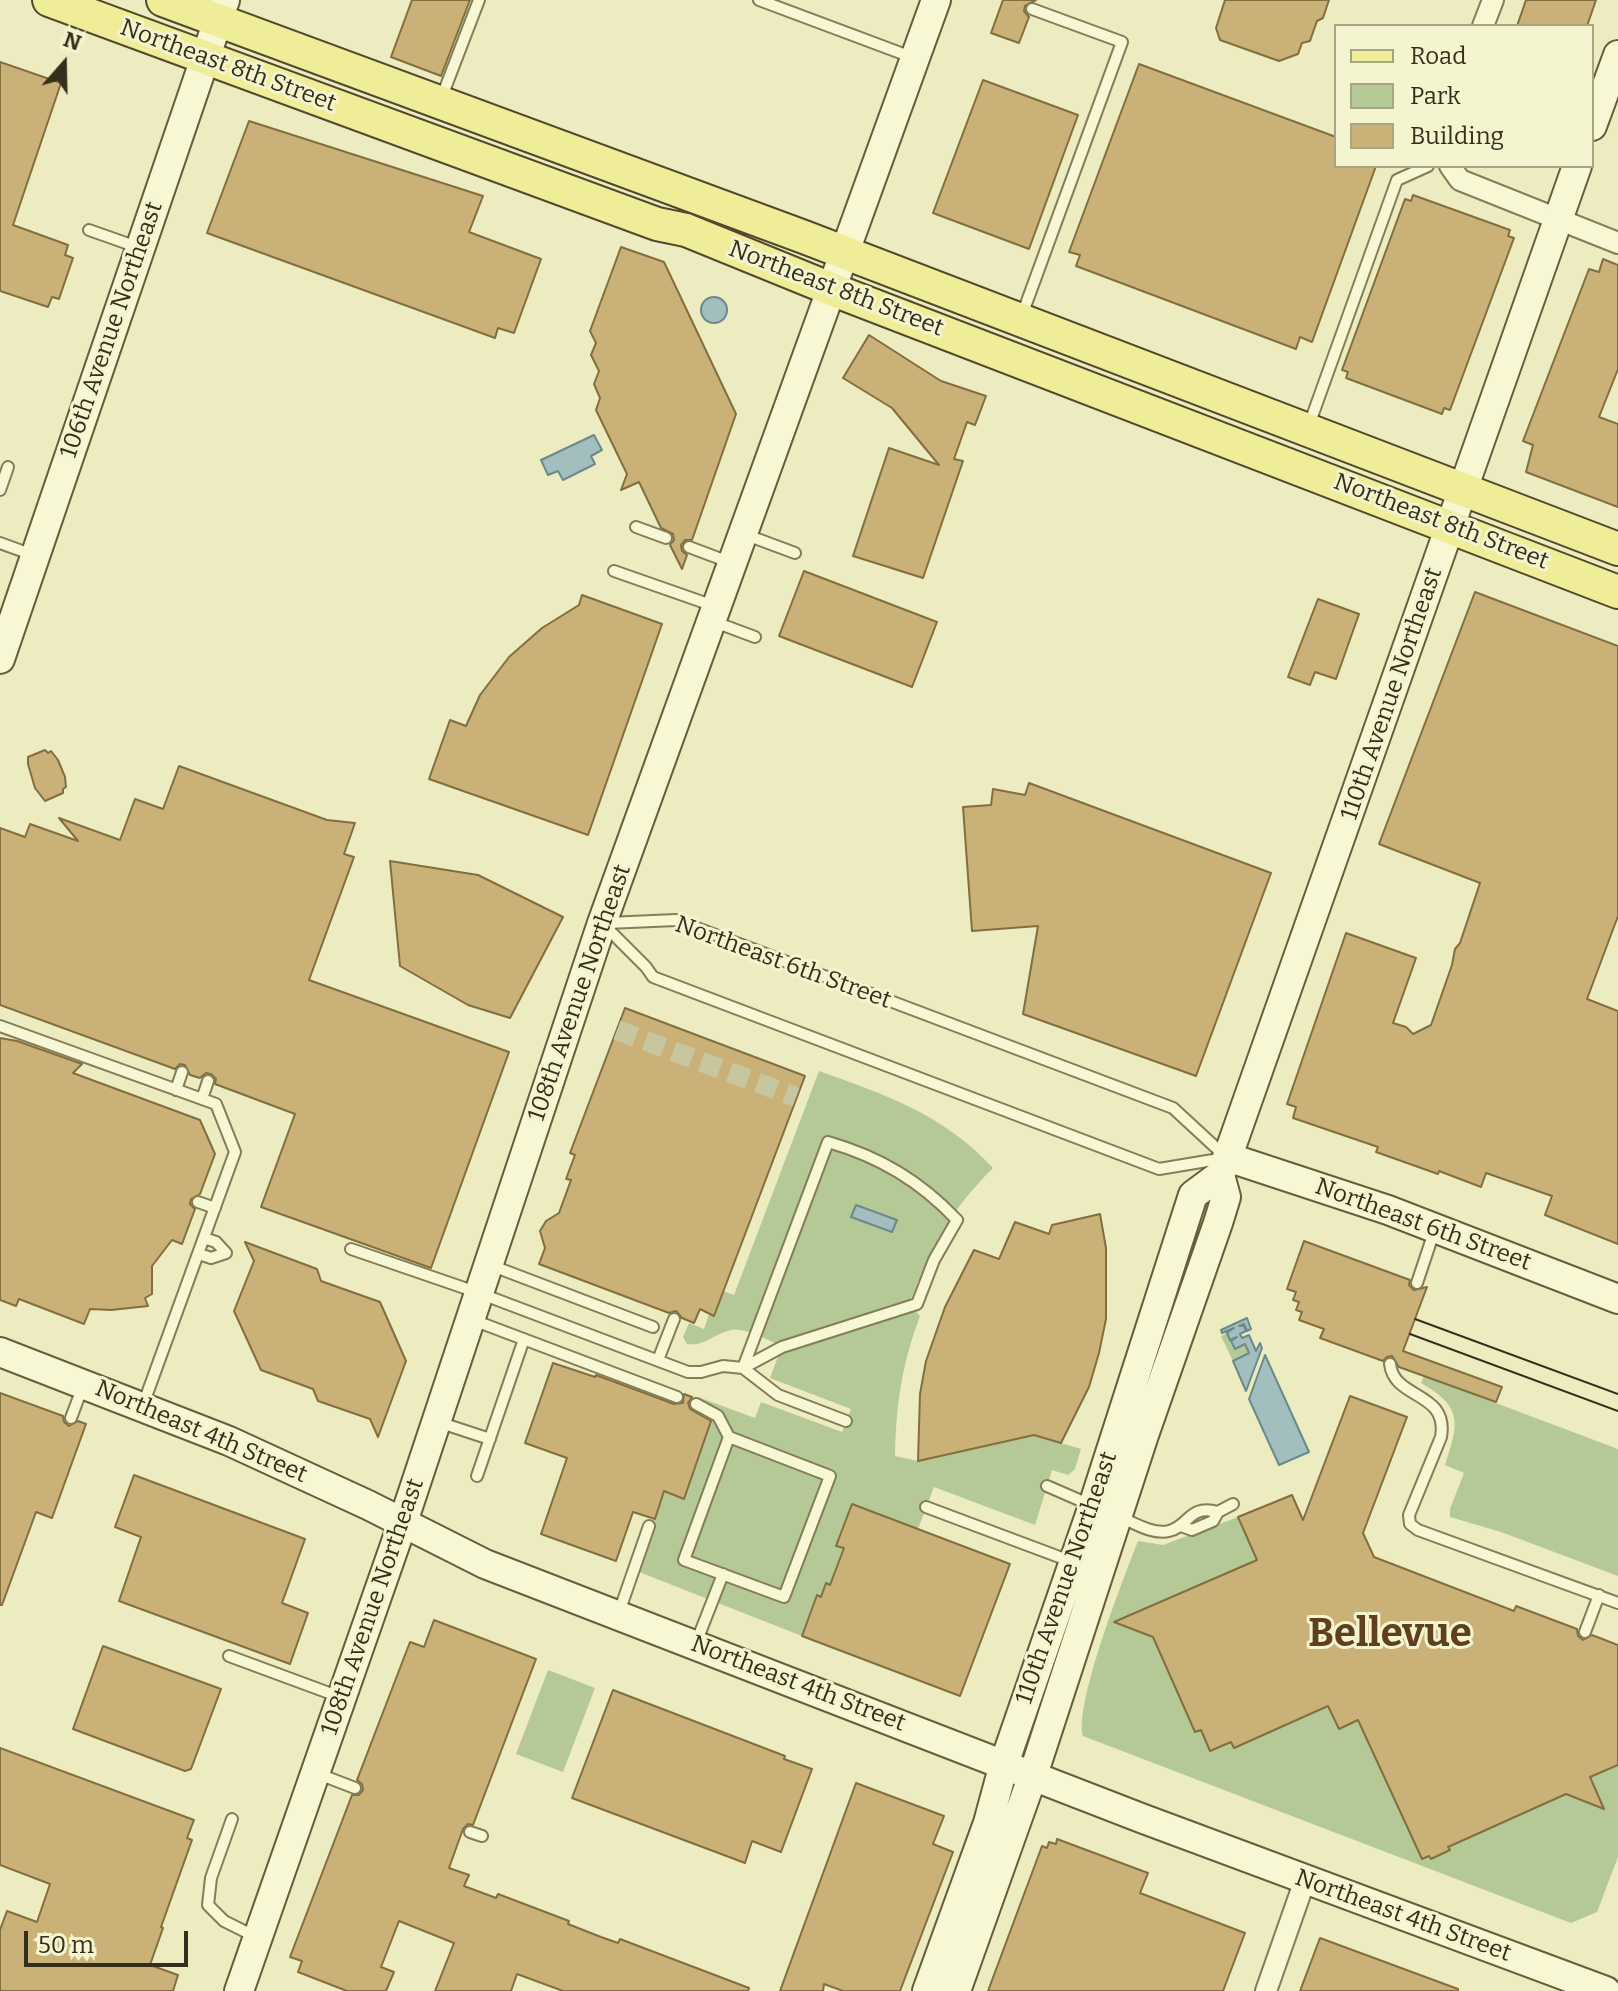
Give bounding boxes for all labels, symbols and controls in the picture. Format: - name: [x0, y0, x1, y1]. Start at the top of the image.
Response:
- street label: Northeast 8th Street: [116, 14, 340, 118]
- north arrow: [24, 24, 104, 104]
- legend: [1334, 24, 1594, 168]
- text: N: [60, 25, 85, 57]
- text: Road: [1410, 42, 1466, 70]
- text: Park: [1410, 82, 1461, 110]
- text: Building: [1410, 122, 1504, 150]
- street label: 106th Avenue Northeast: [55, 198, 169, 462]
- street label: Northeast 8th Street: [725, 235, 947, 343]
- street label: Northeast 8th Street: [1330, 468, 1552, 576]
- street label: 110th Avenue Northeast: [1335, 564, 1449, 824]
- street label: 108th Avenue Northeast: [523, 861, 637, 1125]
- street label: Northeast 6th Street: [671, 911, 895, 1015]
- street label: Northeast 6th Street: [1311, 1173, 1535, 1277]
- street label: Northeast 4th Street: [91, 1374, 311, 1490]
- street label: 110th Avenue Northeast: [1010, 1448, 1124, 1708]
- street label: 108th Avenue Northeast: [316, 1475, 430, 1739]
- district label: Bellevue: [1308, 1611, 1472, 1659]
- street label: Northeast 4th Street: [687, 1630, 909, 1738]
- street label: Northeast 4th Street: [1291, 1864, 1515, 1968]
- scale bar: [28, 1915, 192, 1965]
- text: 50 m: [38, 1931, 94, 1959]

